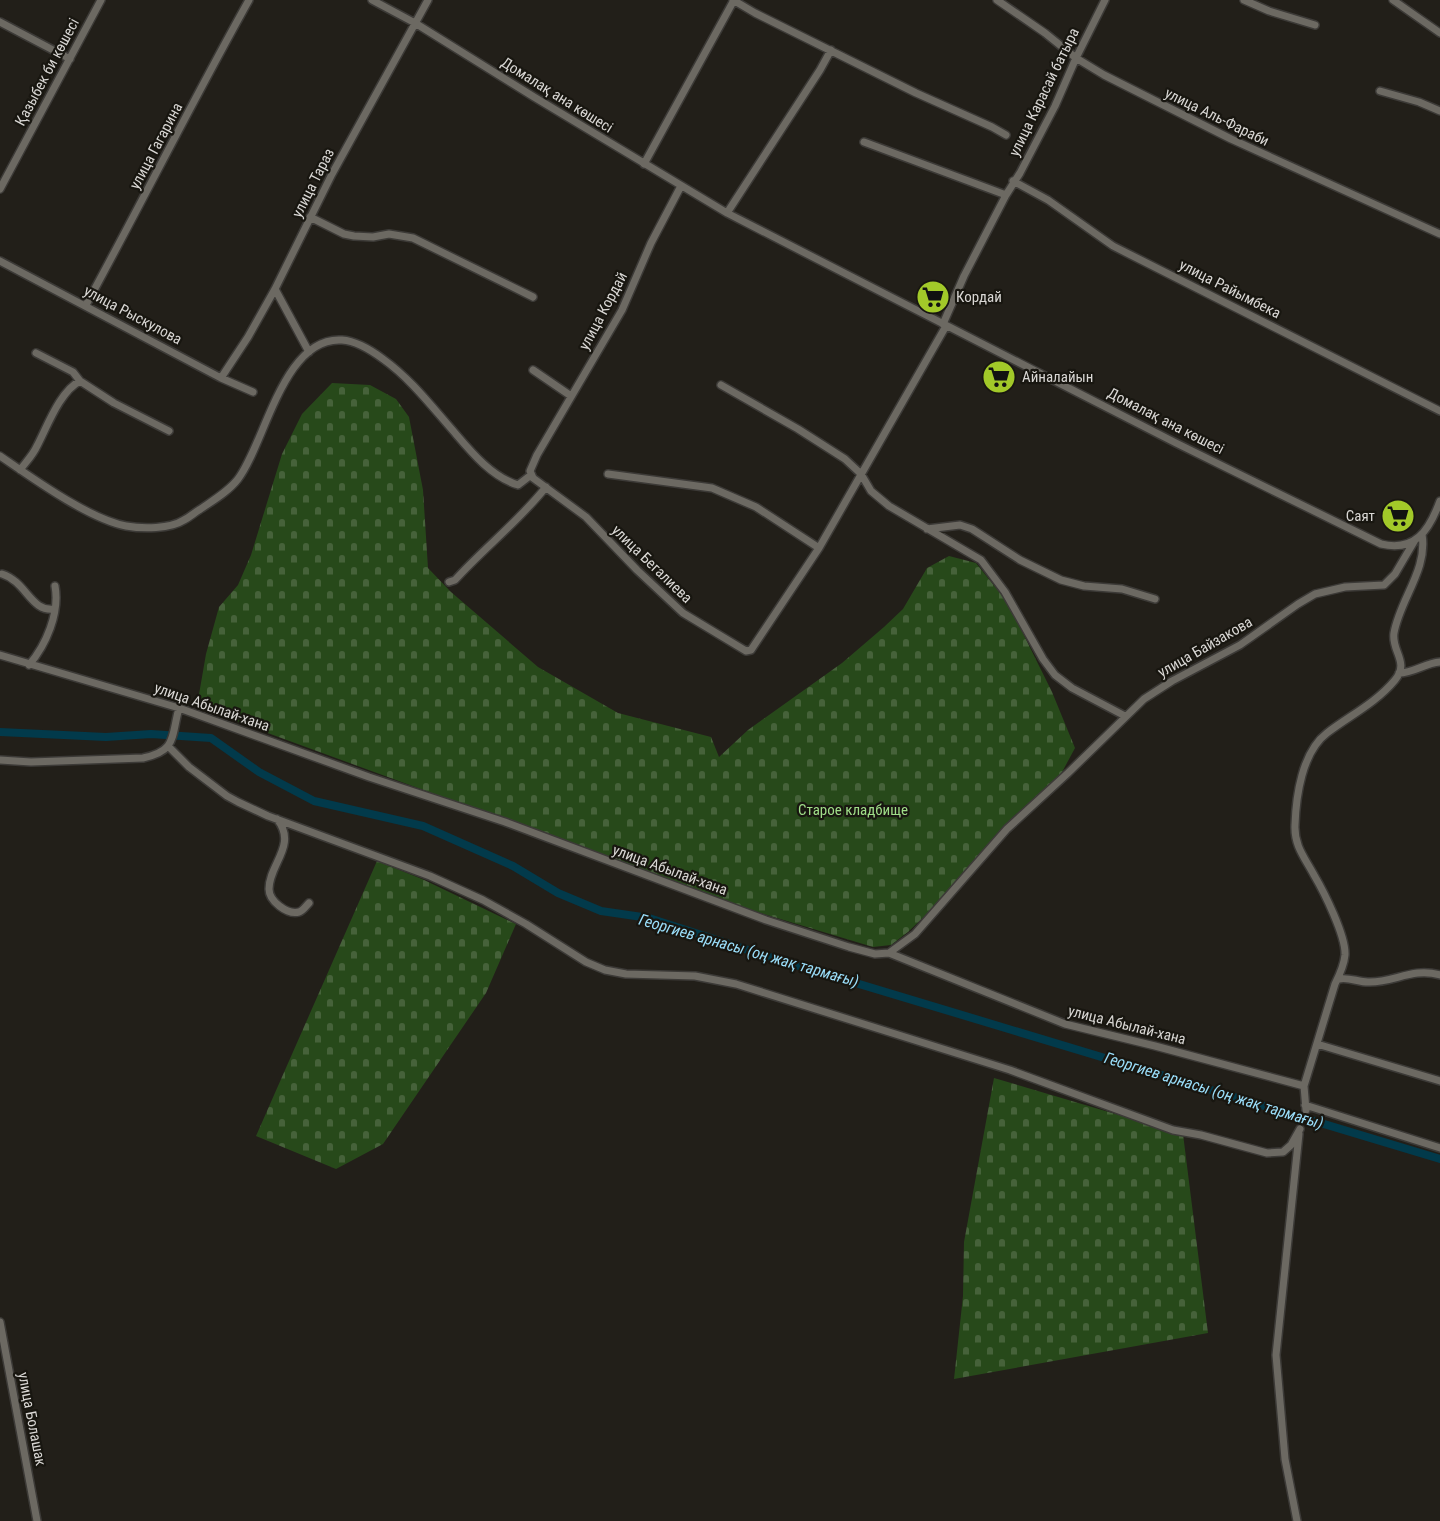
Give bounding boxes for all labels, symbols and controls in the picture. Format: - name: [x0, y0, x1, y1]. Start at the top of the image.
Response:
- street label: Қазыбек би көшесі: [11, 15, 83, 129]
- street label: улица Карасай батыра: [1005, 25, 1083, 159]
- street label: Домалақ ана көшесі: [498, 53, 616, 137]
- street label: улица Аль-Фараби: [1162, 84, 1272, 150]
- street label: улица Гагарина: [126, 100, 186, 192]
- street label: улица Тараз: [288, 146, 338, 220]
- street label: улица Райымбека: [1176, 256, 1284, 322]
- street label: улица Кордай: [575, 269, 631, 353]
- supermarket icon: Кордай: [915, 279, 951, 315]
- street label: улица Рыскулова: [81, 282, 185, 348]
- place label: Кордай: [956, 288, 1002, 306]
- supermarket icon: Айналайын: [981, 359, 1017, 395]
- place label: Айналайын: [1022, 368, 1093, 386]
- street label: Домалақ ана көшесі: [1105, 384, 1227, 458]
- supermarket icon: Саят: [1380, 498, 1416, 534]
- place label: Саят: [1346, 507, 1375, 525]
- street label: улица Бегалиева: [608, 521, 696, 607]
- street label: улица Байзакова: [1155, 613, 1255, 681]
- street label: улица Абылай-хана: [152, 679, 272, 735]
- park label: Старое кладбище: [798, 801, 908, 819]
- street label: улица Абылай-хана: [610, 841, 730, 899]
- water label: Георгиев арнасы (оң жақ тармағы): [637, 910, 861, 991]
- street label: улица Абылай-хана: [1066, 1002, 1188, 1048]
- water label: Георгиев арнасы (оң жақ тармағы): [1102, 1048, 1326, 1133]
- street label: улица Болашак: [14, 1371, 50, 1467]

